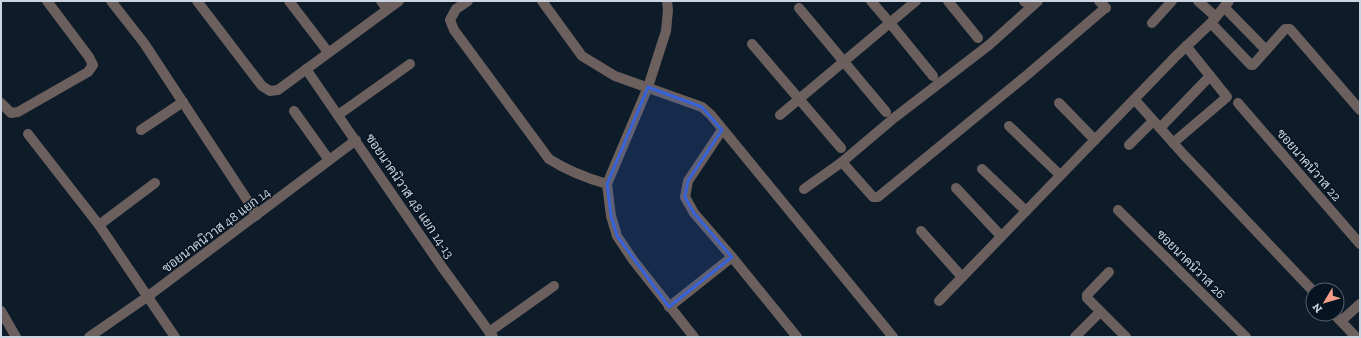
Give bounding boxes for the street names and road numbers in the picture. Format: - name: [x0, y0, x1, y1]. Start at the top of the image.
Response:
- street label: ซอยนาคนิวาส 22: [1274, 125, 1345, 204]
- street label: ซอยนาคนิวาส 48 แยก 14-13: [363, 130, 458, 261]
- street label: ซอยนาคนิวาส 48 แยก 14: [158, 184, 273, 276]
- street label: ซอยนาคนิวาส 26: [1154, 226, 1229, 301]

